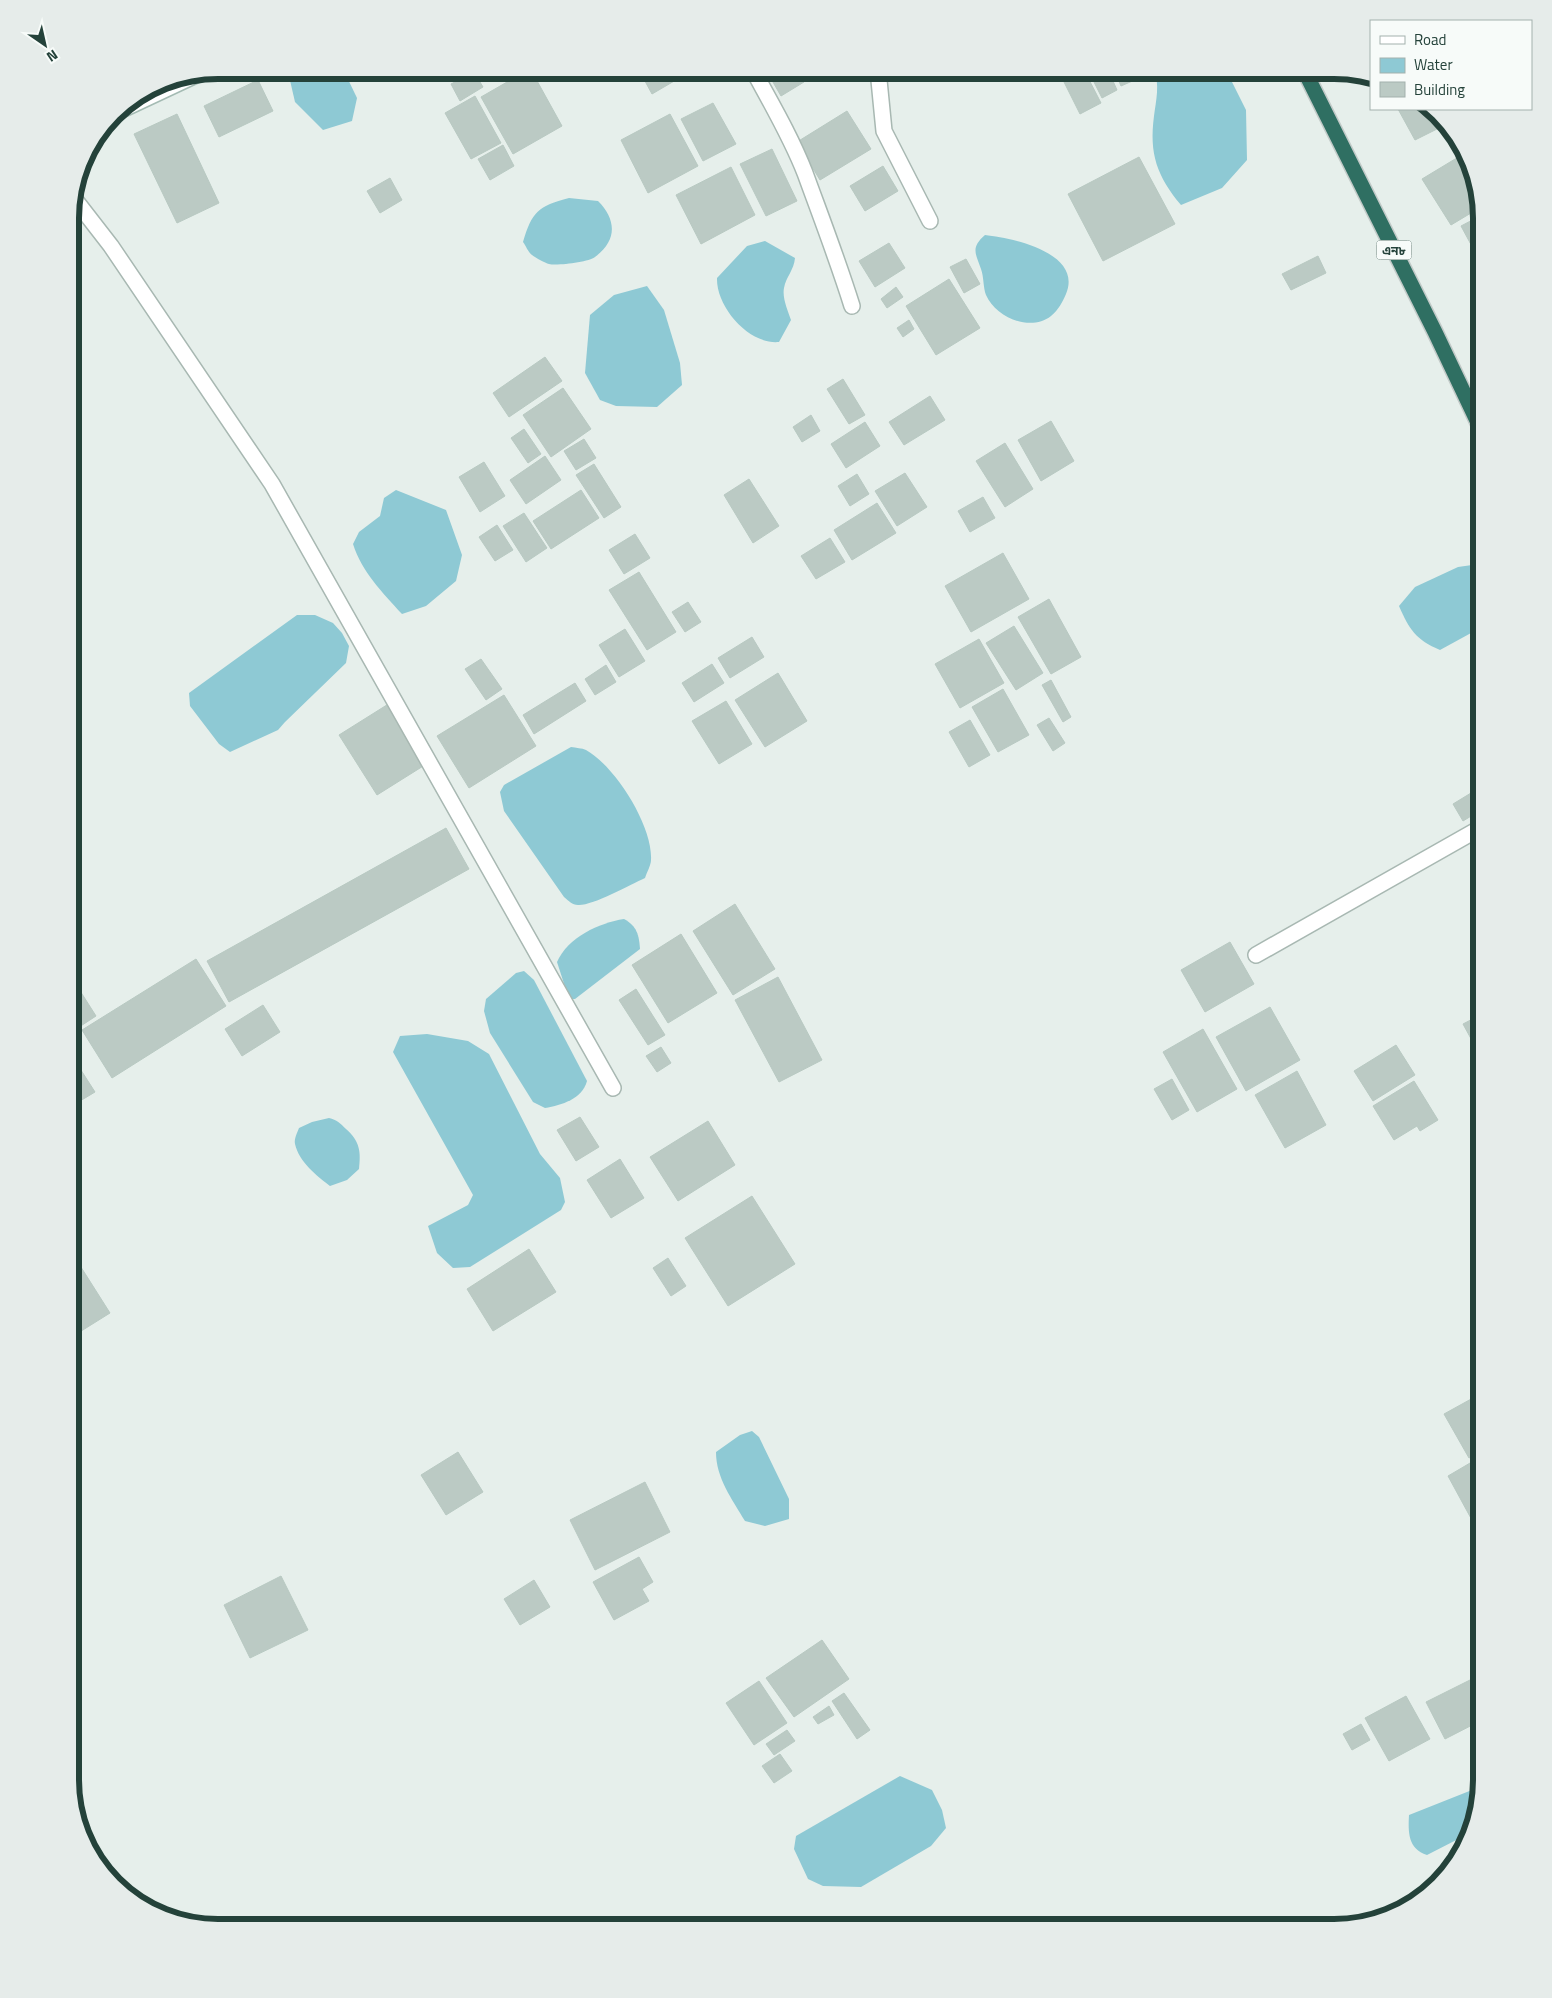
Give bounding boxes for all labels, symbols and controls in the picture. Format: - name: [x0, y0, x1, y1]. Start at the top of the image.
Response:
- north arrow: [20, 20, 70, 70]
- legend: [1370, 20, 1532, 110]
- text: Road: [1414, 28, 1446, 51]
- text: N: [43, 45, 62, 68]
- text: Water: [1414, 53, 1453, 76]
- text: Building: [1414, 78, 1465, 101]
- road number: এন৮: [1376, 240, 1412, 260]

